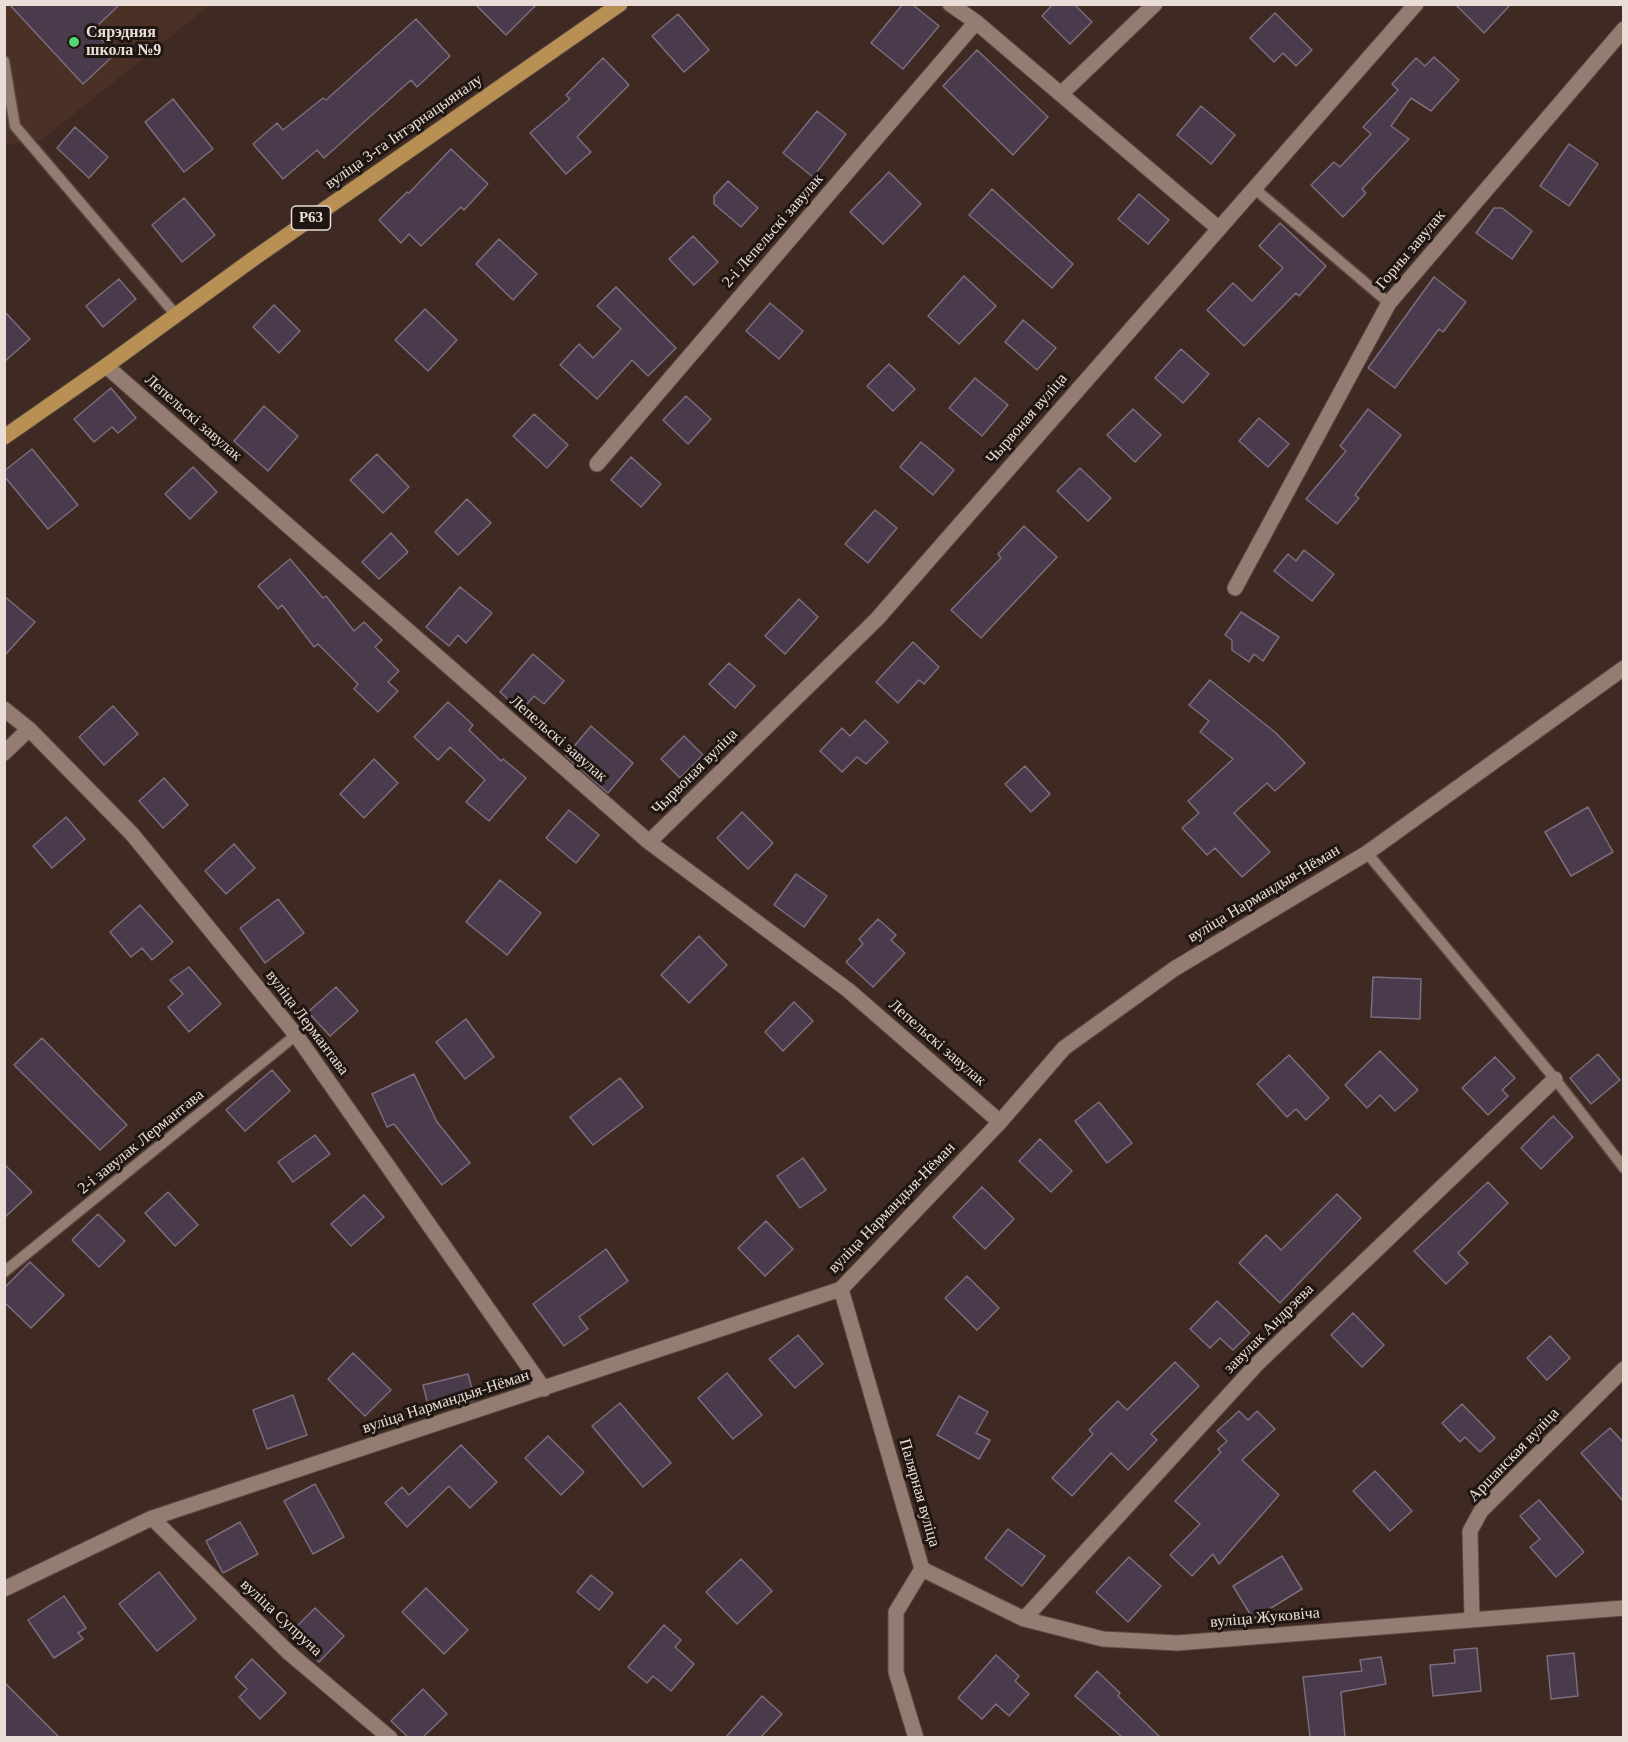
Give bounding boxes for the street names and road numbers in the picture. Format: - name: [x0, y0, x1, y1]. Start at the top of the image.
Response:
- street label: вуліца 3-га Інтэрнацыяналу: [322, 70, 486, 194]
- street label: 2-і Лепельскі завулак: [718, 170, 828, 292]
- road number: Р63: [292, 206, 330, 230]
- street label: Горны завулак: [1372, 206, 1450, 294]
- street label: Чырвоная вуліца: [982, 370, 1072, 468]
- street label: Лепельскі завулак: [140, 371, 246, 465]
- street label: Лепельскі завулак: [505, 692, 611, 786]
- street label: Чырвоная вуліца: [648, 725, 742, 819]
- street label: вуліца Нармандыя-Нёман: [1184, 841, 1344, 947]
- street label: вуліца Лермантава: [261, 967, 353, 1079]
- street label: Лепельскі завулак: [884, 996, 990, 1090]
- street label: 2-і завулак Лермантава: [74, 1085, 208, 1199]
- street label: вуліца Нармандыя-Нёман: [825, 1139, 959, 1277]
- street label: завулак Андрэева: [1220, 1280, 1318, 1378]
- street label: вуліца Нармандыя-Нёман: [360, 1366, 532, 1438]
- street label: Аршанская вуліца: [1464, 1404, 1564, 1506]
- street label: Палярная вуліца: [894, 1437, 944, 1549]
- street label: вуліца Супруна: [236, 1575, 326, 1661]
- street label: вуліца Жуковіча: [1209, 1604, 1321, 1632]

